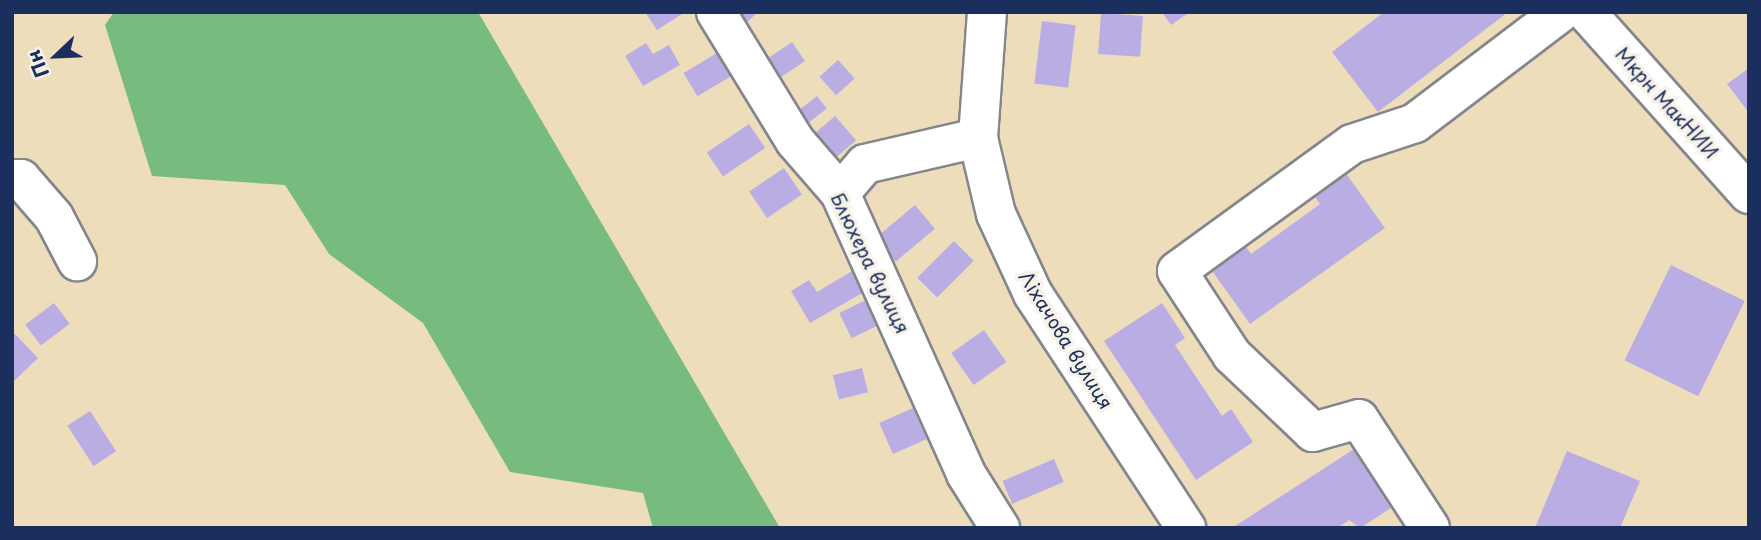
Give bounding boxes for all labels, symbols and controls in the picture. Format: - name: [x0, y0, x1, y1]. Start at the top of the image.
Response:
- north arrow: [21, 21, 91, 91]
- street label: Мкрн МакНИИ: [1611, 42, 1723, 164]
- text: Пн: [18, 46, 55, 82]
- street label: Блюхера вулиця: [826, 189, 914, 337]
- street label: Ліхачова вулиця: [1014, 267, 1118, 413]

